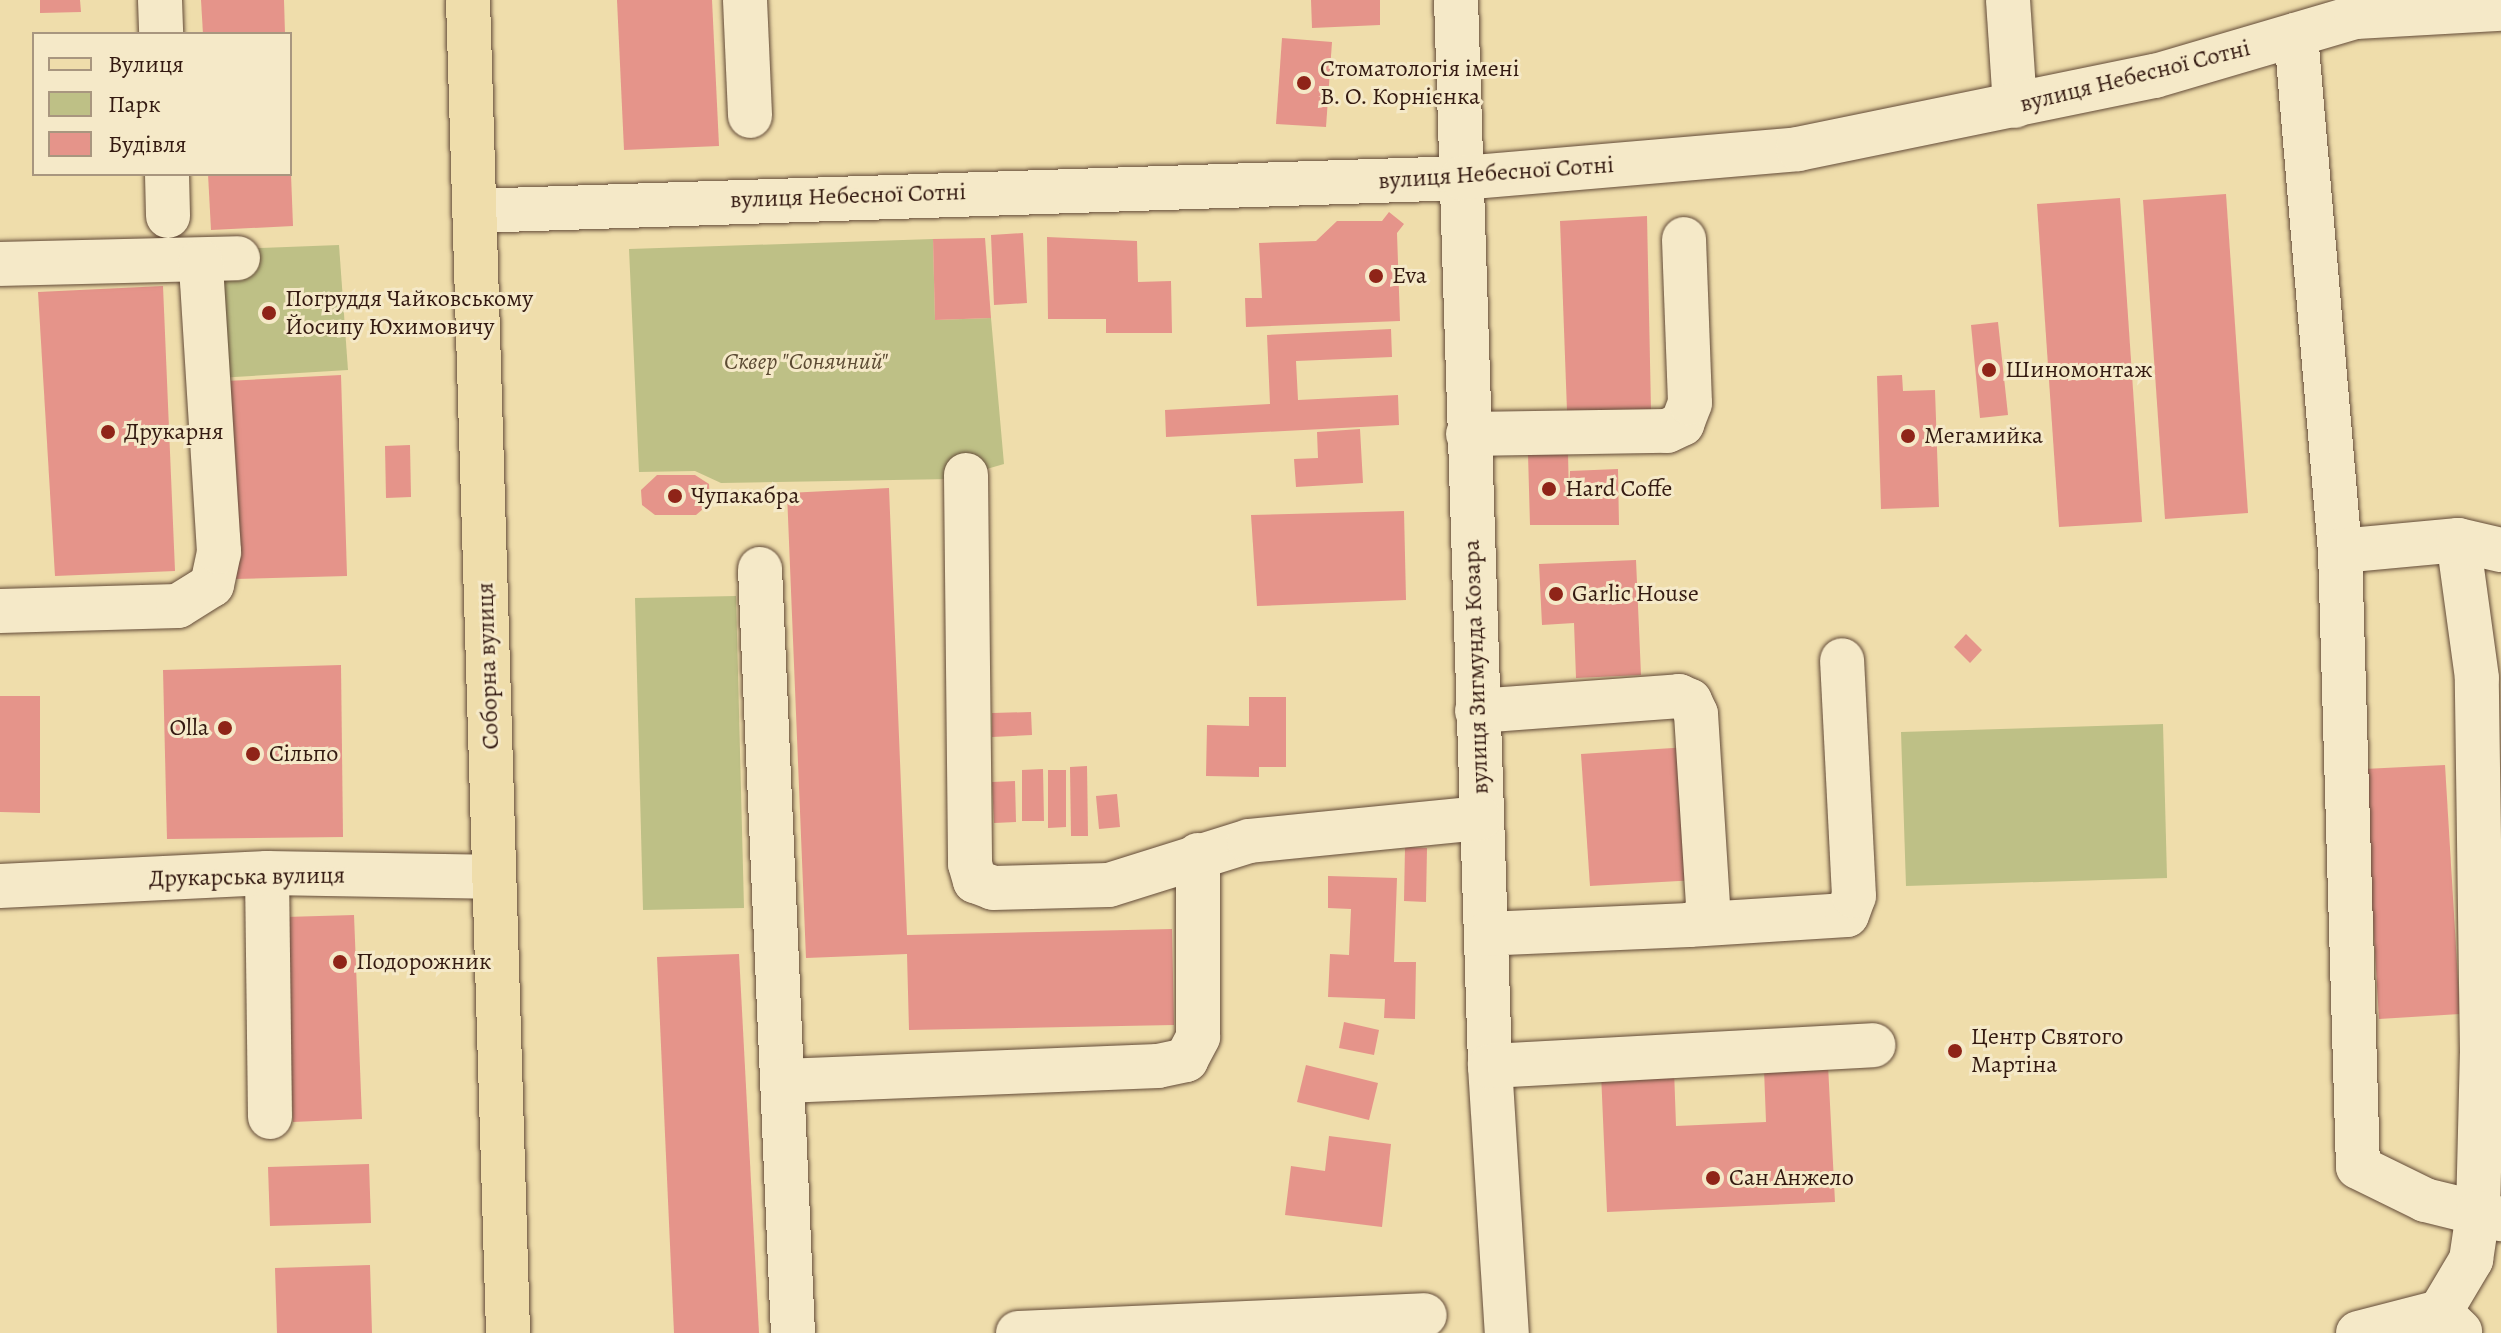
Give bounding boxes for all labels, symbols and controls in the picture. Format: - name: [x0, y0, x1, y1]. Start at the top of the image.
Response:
- legend: [32, 32, 292, 176]
- street label: вулиця Небесної Сотні: [2017, 33, 2253, 119]
- text: Вулиця: [108, 48, 184, 80]
- place label: Стоматологія імені В. О. Корнієнка: [1320, 55, 1519, 111]
- marker: Стоматологія імені В. О. Корнієнка: [1295, 74, 1313, 92]
- text: Парк: [108, 88, 161, 120]
- text: Будівля: [108, 128, 187, 160]
- street label: вулиця Небесної Сотні: [1377, 150, 1615, 196]
- street label: вулиця Небесної Сотні: [729, 177, 967, 215]
- place label: Eva: [1392, 262, 1427, 290]
- marker: Eva: [1367, 267, 1385, 285]
- place label: Погруддя Чайковському Йосипу Юхимовичу: [285, 285, 533, 341]
- marker: Погруддя Чайковському Йосипу Юхимовичу: [260, 304, 278, 322]
- park label: Сквер "Сонячний": [724, 348, 888, 376]
- place label: Шиномонтаж: [2005, 356, 2152, 384]
- marker: Шиномонтаж: [1980, 361, 1998, 379]
- place label: Друкарня: [124, 418, 224, 446]
- place label: Мегамийка: [1924, 422, 2043, 450]
- marker: Друкарня: [99, 423, 117, 441]
- marker: Мегамийка: [1899, 427, 1917, 445]
- place label: Hard Coffe: [1565, 475, 1672, 503]
- marker: Hard Coffe: [1540, 480, 1558, 498]
- place label: Чупакабра: [691, 482, 800, 510]
- marker: Чупакабра: [666, 487, 684, 505]
- street label: вулиця Зигмунда Козара: [1457, 539, 1495, 795]
- place label: Garlic House: [1572, 580, 1699, 608]
- street label: Соборна вулиця: [471, 582, 505, 750]
- marker: Garlic House: [1547, 585, 1565, 603]
- place label: Olla: [169, 714, 209, 742]
- marker: Olla: [216, 719, 234, 737]
- place label: Сільпо: [269, 740, 339, 768]
- marker: Сільпо: [244, 745, 262, 763]
- street label: Друкарська вулиця: [149, 861, 345, 893]
- place label: Подорожник: [356, 948, 491, 976]
- marker: Подорожник: [331, 953, 349, 971]
- place label: Центр Святого Мартіна: [1971, 1023, 2123, 1079]
- marker: Центр Святого Мартіна: [1946, 1042, 1964, 1060]
- place label: Сан Анжело: [1729, 1164, 1854, 1192]
- marker: Сан Анжело: [1704, 1169, 1722, 1187]

